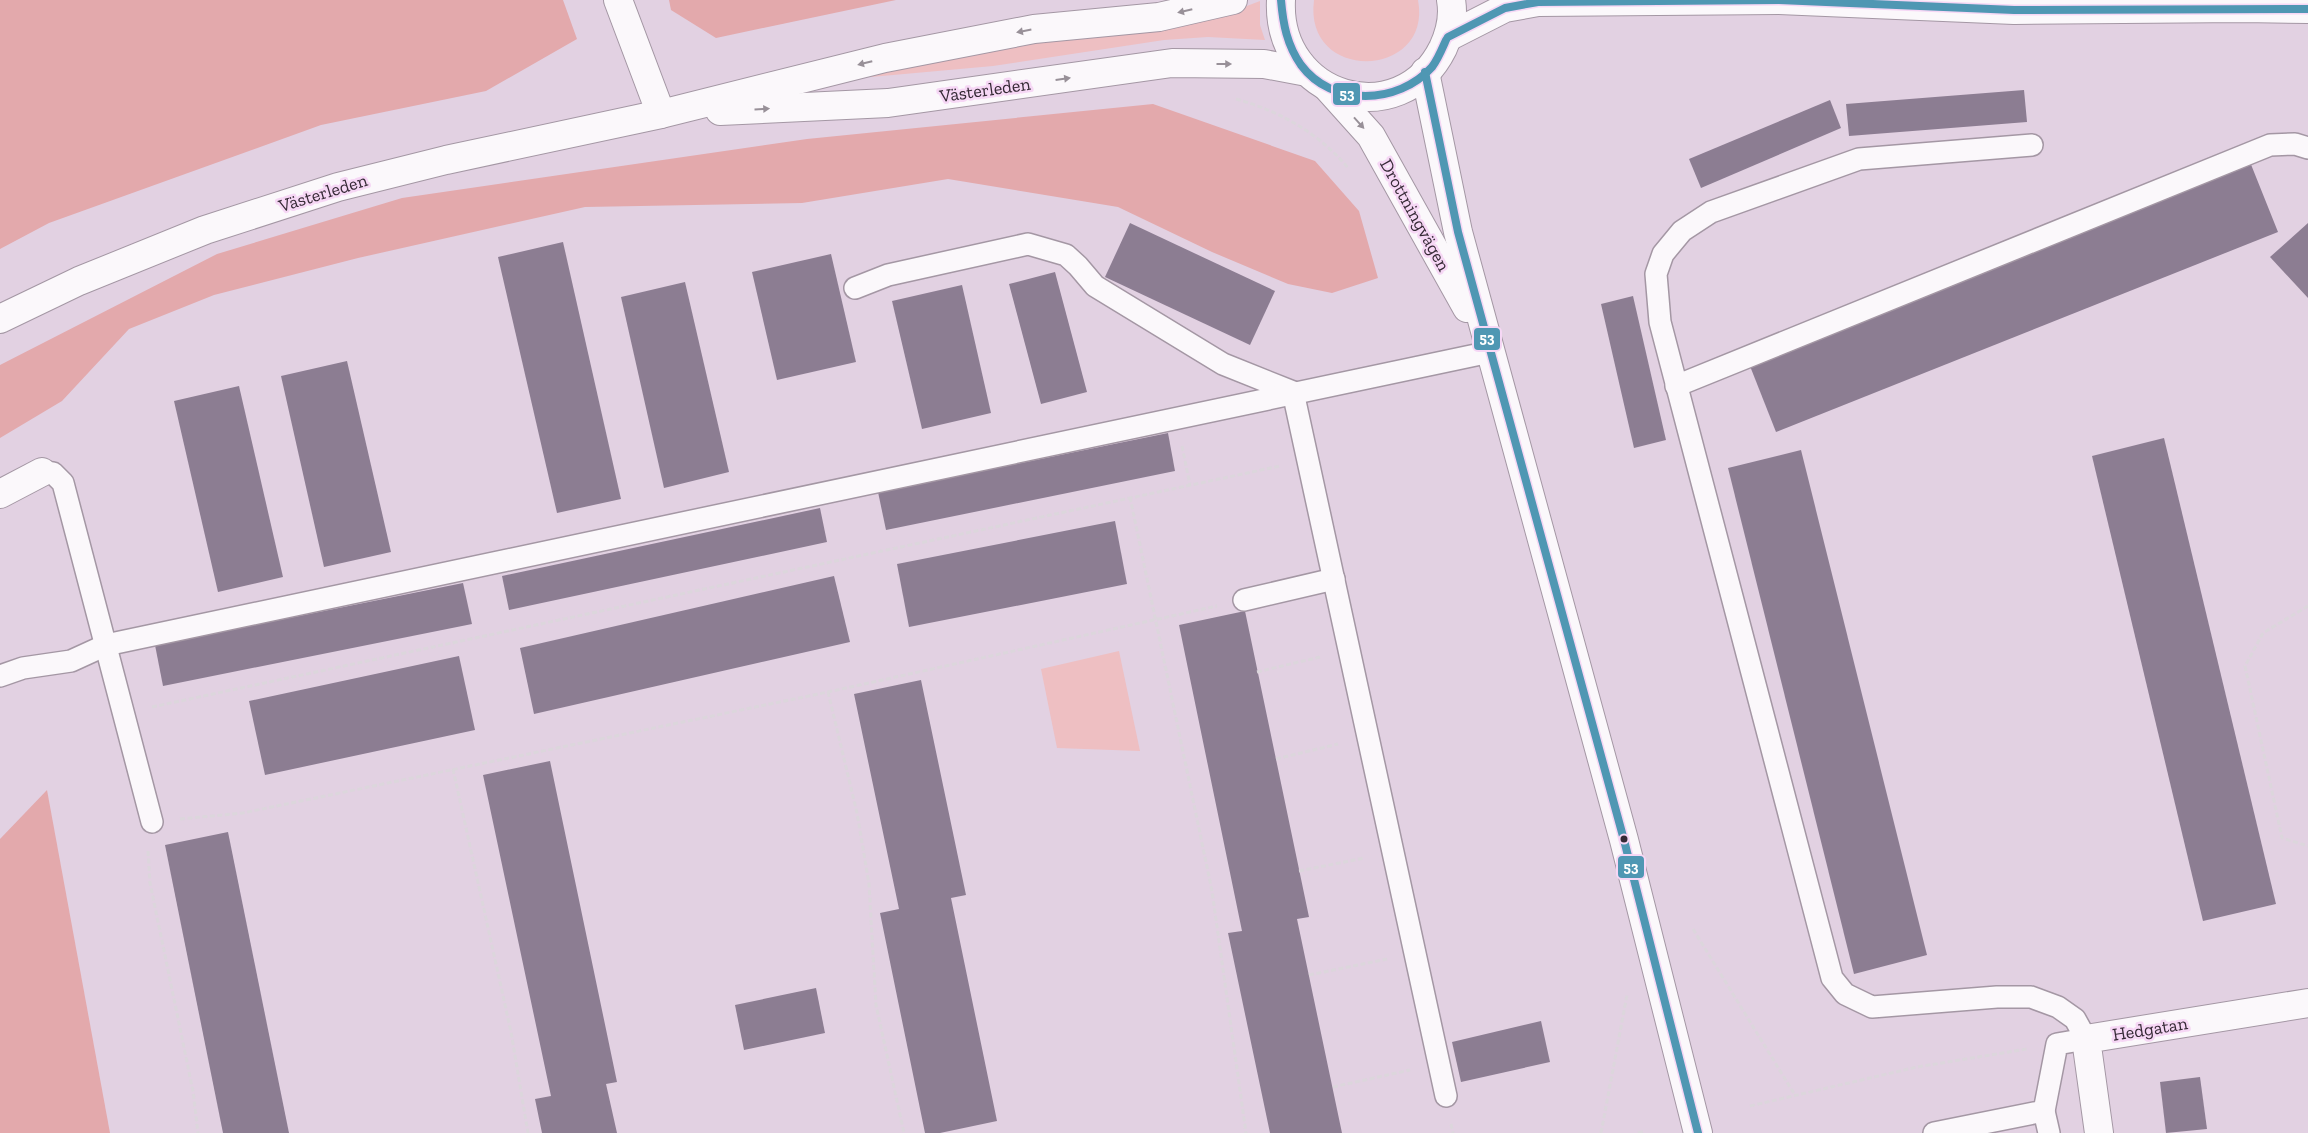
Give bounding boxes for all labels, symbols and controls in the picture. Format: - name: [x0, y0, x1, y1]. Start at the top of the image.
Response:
- one-way arrow: [1178, 7, 1193, 15]
- one-way arrow: [1016, 28, 1032, 36]
- one-way arrow: [857, 59, 873, 67]
- one-way arrow: [1216, 60, 1232, 68]
- street label: Västerleden: [937, 73, 1033, 107]
- one-way arrow: [1055, 75, 1071, 83]
- line badge: 53: [1332, 82, 1361, 106]
- text: 53: [1340, 86, 1355, 103]
- one-way arrow: [754, 105, 770, 113]
- one-way arrow: [1353, 117, 1365, 129]
- street label: Drottningvägen: [1375, 155, 1455, 276]
- street label: Västerleden: [275, 169, 371, 217]
- line badge: 53: [1473, 327, 1501, 351]
- text: 53: [1480, 330, 1495, 347]
- unlabelled marker: [1619, 834, 1629, 844]
- line badge: 53: [1617, 855, 1645, 879]
- text: 53: [1624, 859, 1639, 876]
- street label: Hedgatan: [2111, 1012, 2190, 1046]

